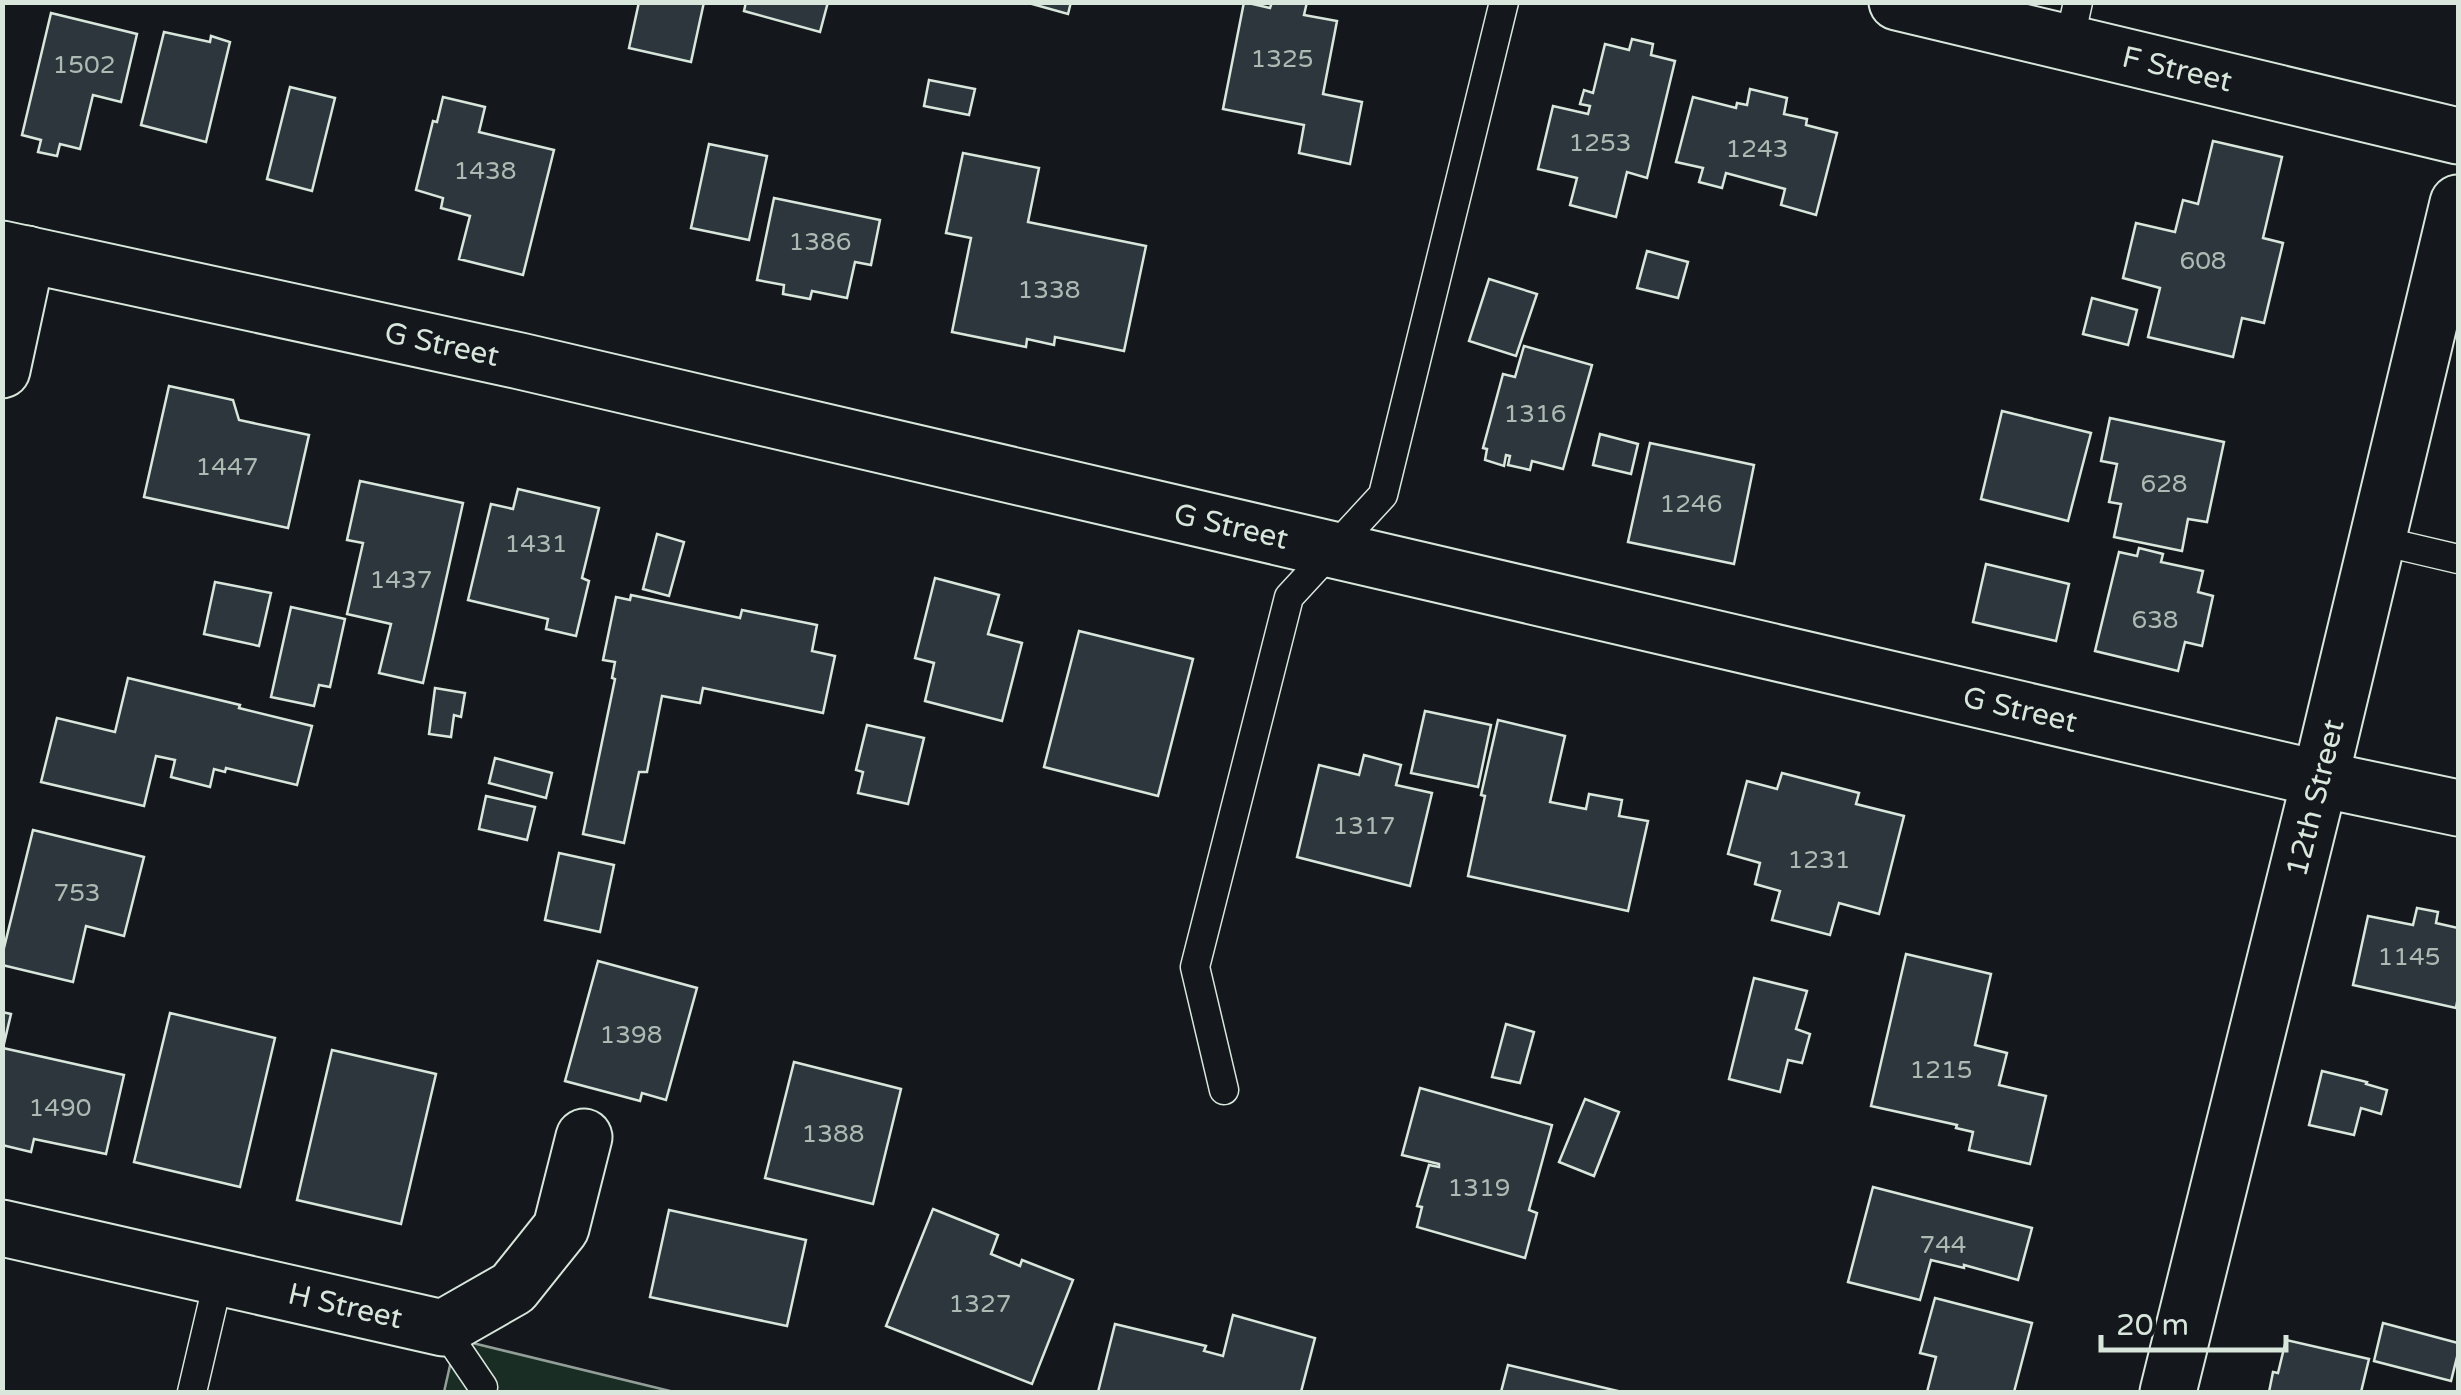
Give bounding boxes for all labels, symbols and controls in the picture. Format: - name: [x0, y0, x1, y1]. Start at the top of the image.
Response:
- street label: F Street: [2118, 38, 2236, 100]
- house number: 1325: [1251, 44, 1313, 74]
- house number: 1502: [53, 50, 115, 80]
- house number: 1253: [1569, 128, 1631, 158]
- house number: 1243: [1726, 134, 1788, 164]
- house number: 1438: [454, 156, 516, 186]
- house number: 1386: [789, 227, 851, 257]
- house number: 608: [2179, 246, 2227, 276]
- house number: 1338: [1018, 275, 1080, 305]
- street label: G Street: [381, 314, 502, 375]
- house number: 1316: [1504, 399, 1566, 429]
- house number: 1447: [196, 452, 258, 482]
- house number: 628: [2140, 469, 2188, 499]
- house number: 1246: [1660, 489, 1722, 519]
- street label: G Street: [1170, 495, 1292, 558]
- house number: 1431: [505, 529, 567, 559]
- house number: 1437: [370, 565, 432, 595]
- house number: 638: [2131, 605, 2179, 635]
- street label: G Street: [1959, 679, 2081, 741]
- street label: 12th Street: [2278, 716, 2353, 881]
- house number: 1317: [1333, 811, 1395, 841]
- house number: 1231: [1788, 845, 1850, 875]
- house number: 753: [53, 878, 101, 908]
- house number: 1145: [2378, 942, 2440, 972]
- house number: 1398: [600, 1020, 662, 1050]
- house number: 1215: [1910, 1055, 1972, 1085]
- house number: 1490: [29, 1093, 91, 1123]
- house number: 1388: [802, 1119, 864, 1149]
- house number: 1319: [1448, 1173, 1510, 1203]
- house number: 744: [1919, 1230, 1967, 1260]
- street label: H Street: [284, 1275, 406, 1337]
- house number: 1327: [949, 1289, 1011, 1319]
- scale bar: [2101, 1290, 2286, 1352]
- text: 20 m: [2116, 1307, 2189, 1344]

